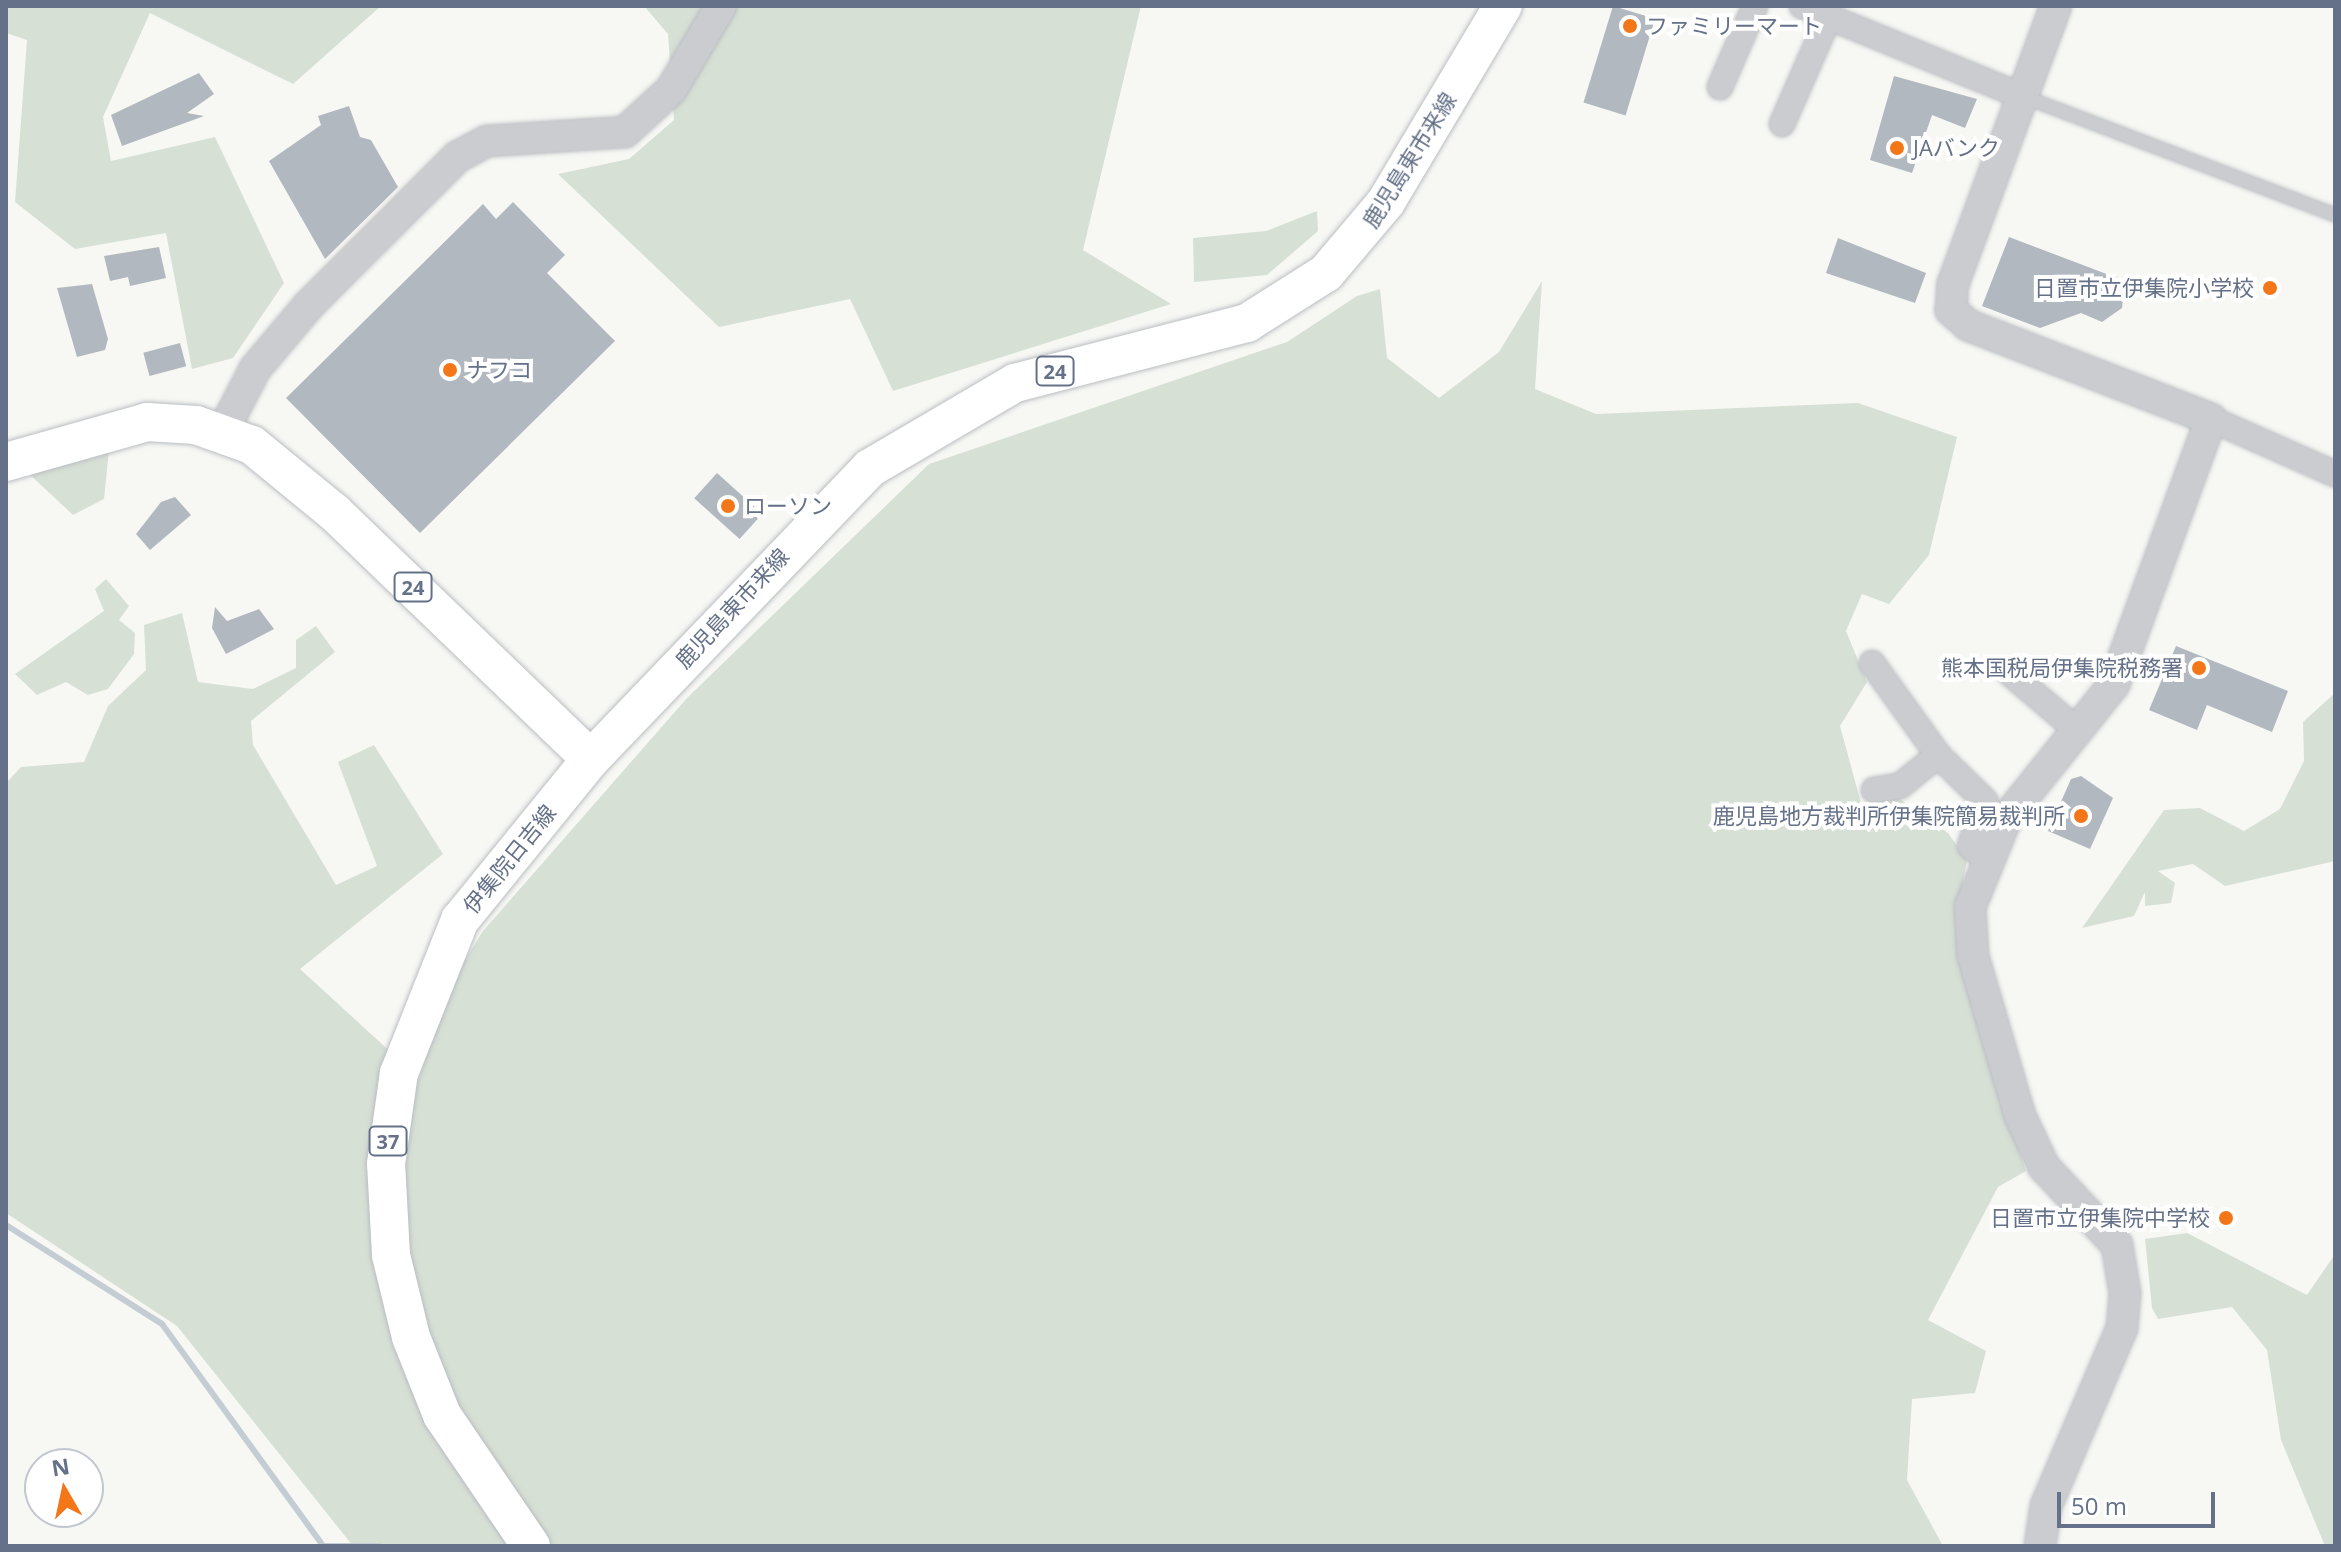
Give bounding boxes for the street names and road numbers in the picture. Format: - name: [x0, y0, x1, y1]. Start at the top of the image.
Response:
- street label: 鹿児島東市来線: [1357, 88, 1461, 232]
- road number: 24: [1035, 355, 1075, 387]
- street label: 鹿児島東市来線: [670, 543, 794, 673]
- road number: 24: [393, 571, 433, 603]
- street label: 伊集院日吉線: [457, 799, 561, 919]
- road number: 37: [368, 1125, 408, 1157]

